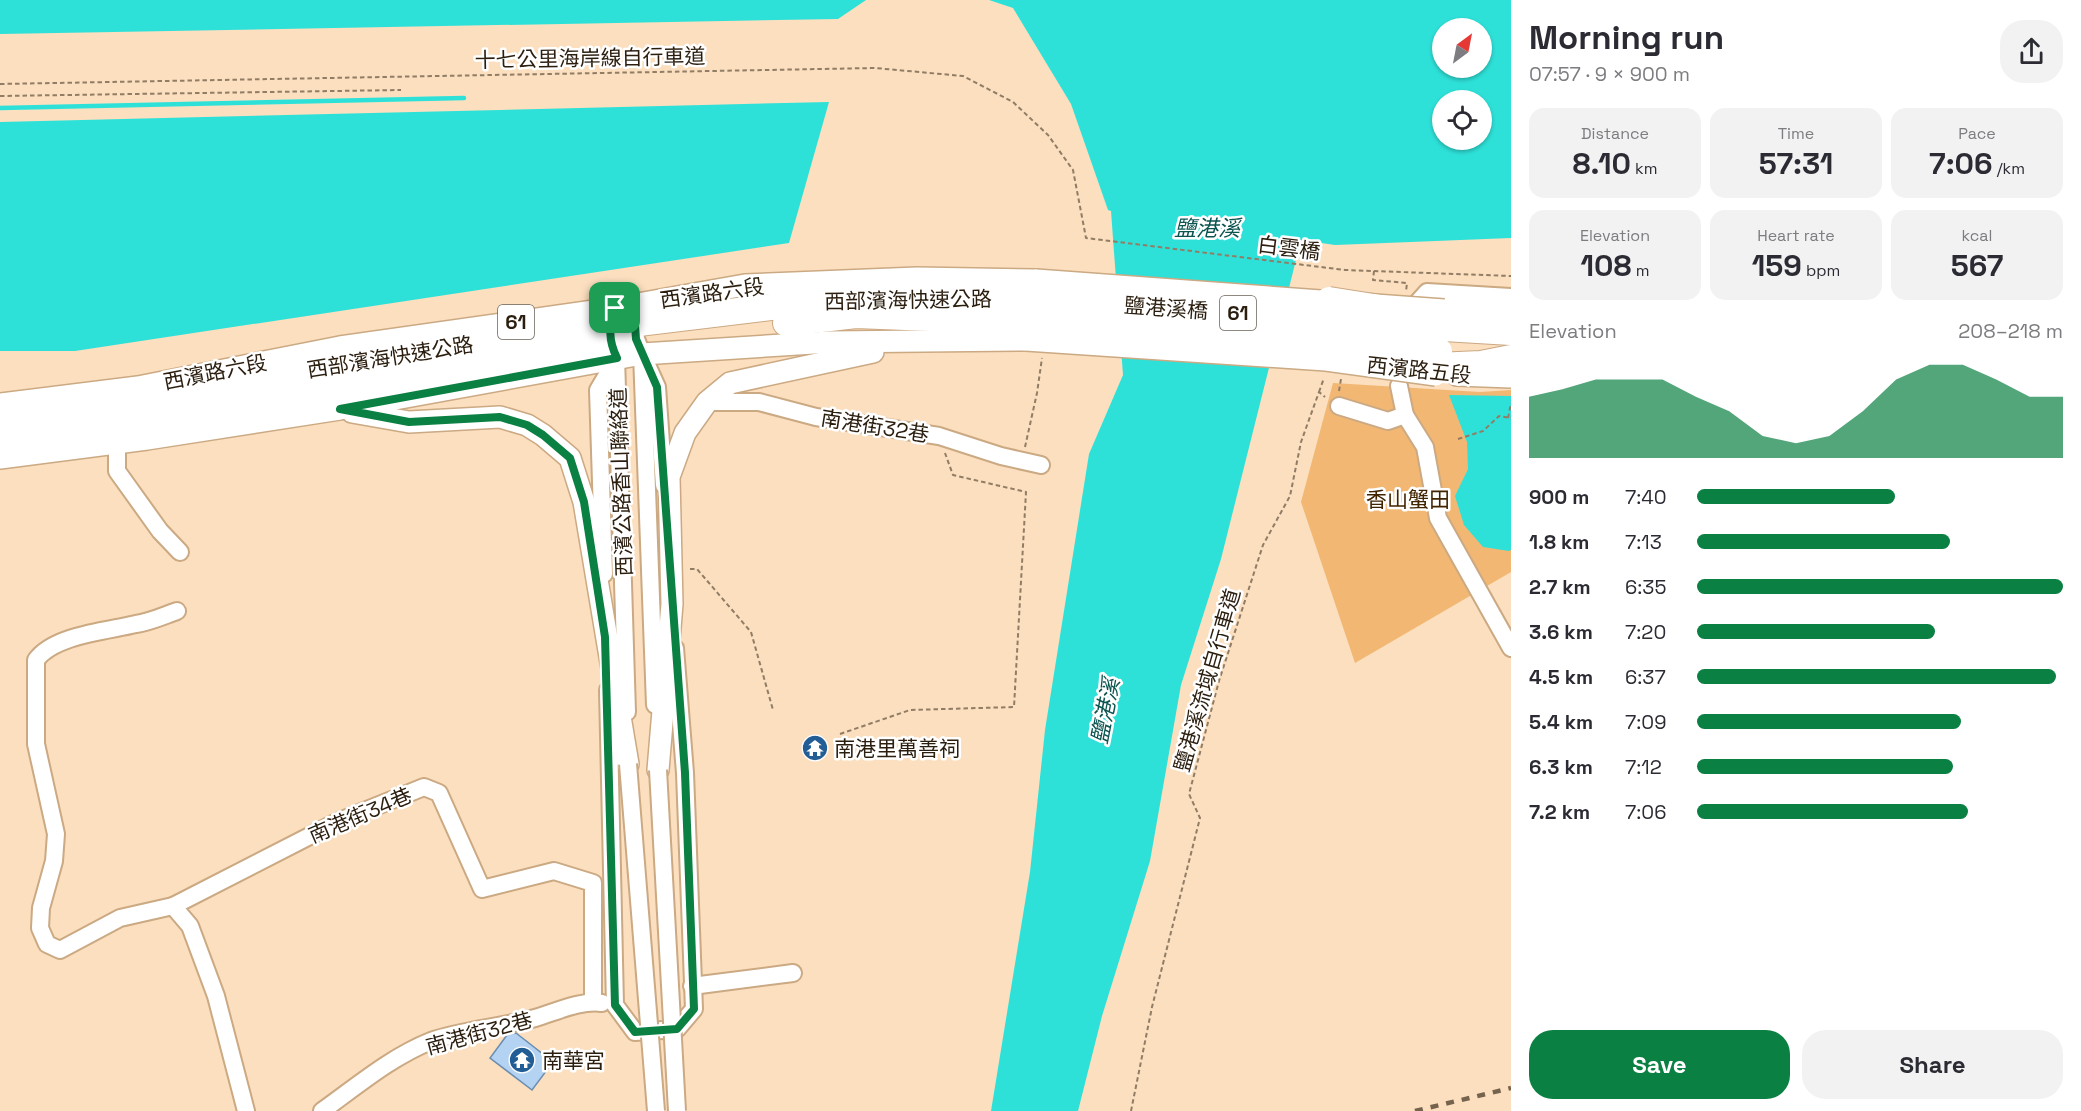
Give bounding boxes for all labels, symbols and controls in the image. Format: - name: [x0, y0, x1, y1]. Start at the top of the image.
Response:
- text: Morning run: [1529, 17, 1724, 59]
- north arrow: [1432, 18, 1492, 78]
- map controls: [1432, 18, 1492, 150]
- button: share: [2000, 20, 2063, 83]
- street label: 十七公里海岸線自行車道: [474, 42, 706, 74]
- text: 07:57 · 9 × 900 m: [1529, 61, 1690, 87]
- button: locate: [1432, 90, 1492, 150]
- text: Distance: [1581, 123, 1649, 144]
- text: Time: [1778, 123, 1814, 144]
- text: Pace: [1958, 123, 1996, 144]
- text: 8.10: [1573, 144, 1631, 183]
- text: 57:31: [1759, 144, 1833, 183]
- text: 7:06: [1929, 144, 1993, 183]
- text: km: [1631, 158, 1657, 179]
- text: /km: [1993, 158, 2025, 179]
- water label: 鹽港溪: [1174, 214, 1243, 242]
- text: Elevation: [1580, 225, 1650, 246]
- text: Heart rate: [1757, 225, 1835, 246]
- text: kcal: [1962, 225, 1992, 246]
- street label: 白雲橋: [1256, 231, 1322, 265]
- text: 108: [1581, 246, 1632, 285]
- text: 159: [1752, 246, 1802, 285]
- text: 567: [1951, 246, 2003, 285]
- text: m: [1632, 260, 1649, 281]
- text: bpm: [1802, 260, 1840, 281]
- street label: 西濱路六段: [658, 272, 766, 314]
- pin: [589, 282, 640, 333]
- street label: 西部濱海快速公路: [824, 285, 992, 315]
- icon: arrive: [598, 291, 631, 324]
- street label: 鹽港溪橋: [1123, 292, 1209, 324]
- road number: 61: [1220, 296, 1256, 330]
- road number: 61: [498, 305, 534, 339]
- text: Elevation: [1529, 318, 1617, 344]
- text: 208–218 m: [1958, 318, 2063, 344]
- street label: 西部濱海快速公路: [305, 331, 475, 383]
- street label: 西濱路六段: [161, 349, 269, 395]
- street label: 西濱路五段: [1365, 351, 1473, 389]
- street label: 西濱公路香山聯絡道: [604, 387, 638, 577]
- street label: 南港街32巷: [819, 404, 931, 448]
- text: 900 m: [1529, 484, 1589, 510]
- text: 7:40: [1625, 484, 1667, 510]
- park label: 香山蟹田: [1366, 486, 1450, 513]
- text: 1.8 km: [1529, 529, 1589, 555]
- text: 7:13: [1625, 529, 1662, 555]
- text: 2.7 km: [1529, 574, 1591, 600]
- text: 6:35: [1625, 574, 1666, 600]
- street label: 鹽港溪流域自行車道: [1168, 585, 1246, 775]
- text: 3.6 km: [1529, 619, 1593, 645]
- text: 7:20: [1625, 619, 1666, 645]
- text: 4.5 km: [1529, 664, 1593, 690]
- text: 6:37: [1625, 664, 1666, 690]
- water label: 鹽港溪: [1085, 673, 1126, 746]
- text: 5.4 km: [1529, 709, 1593, 735]
- text: 7:09: [1625, 709, 1666, 735]
- temple icon: 南港里萬善祠: [800, 733, 830, 763]
- place label: 南港里萬善祠: [834, 735, 960, 762]
- text: 6.3 km: [1529, 754, 1593, 780]
- text: 7:12: [1625, 754, 1662, 780]
- street label: 南港街34巷: [304, 781, 416, 849]
- text: 7.2 km: [1529, 799, 1590, 825]
- text: 7:06: [1625, 799, 1666, 825]
- street label: 南港街32巷: [423, 1006, 535, 1060]
- button: Save: [1529, 1030, 1790, 1099]
- button: Share: [1802, 1030, 2063, 1099]
- temple icon: 南華宮: [507, 1045, 537, 1075]
- place label: 南華宮: [542, 1047, 605, 1074]

